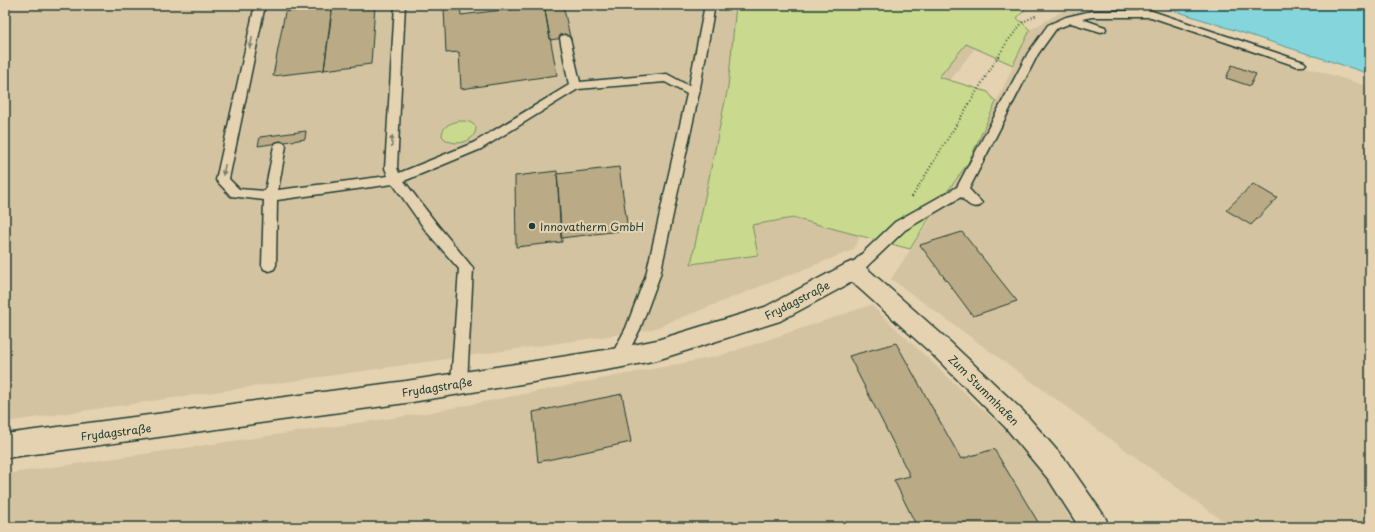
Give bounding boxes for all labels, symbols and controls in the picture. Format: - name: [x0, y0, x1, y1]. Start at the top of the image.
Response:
- one-way arrow: [248, 37, 254, 49]
- one-way arrow: [389, 134, 395, 147]
- one-way arrow: [221, 164, 227, 176]
- place label: Innovatherm GmbH: [540, 218, 644, 235]
- marker: Innovatherm GmbH: [527, 221, 537, 231]
- street label: Frydagstraße: [761, 276, 833, 324]
- street label: Zum Stummhafen: [945, 351, 1023, 429]
- street label: Frydagstraße: [401, 373, 474, 401]
- street label: Frydagstraße: [80, 419, 153, 445]

